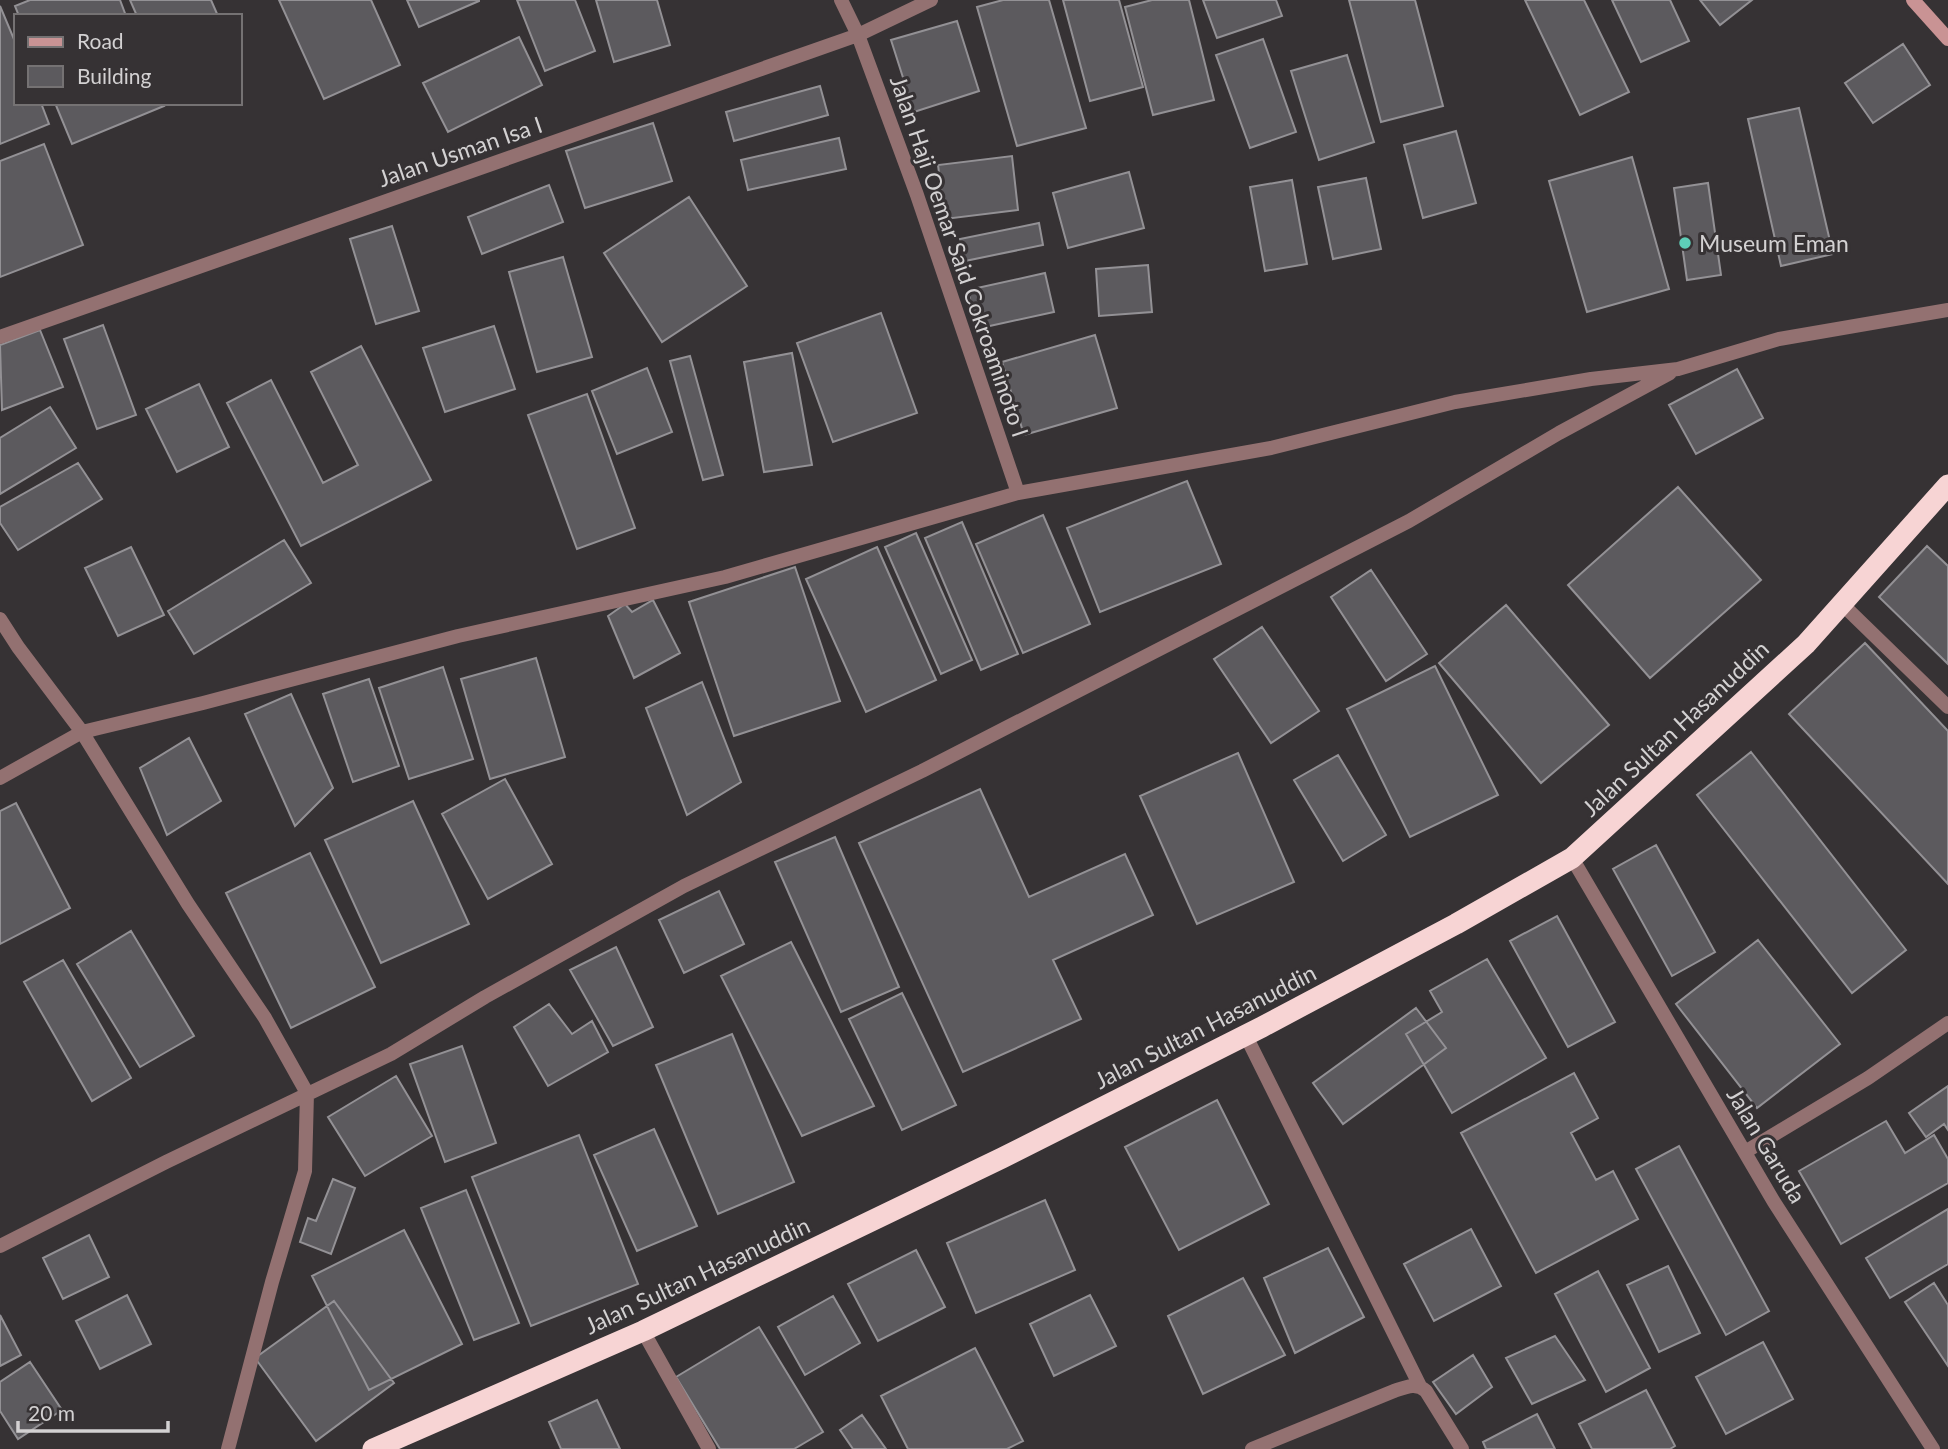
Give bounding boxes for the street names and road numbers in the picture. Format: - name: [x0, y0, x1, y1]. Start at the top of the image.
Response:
- street label: Jalan Haji Oemar Said Cokroaminoto I: [885, 72, 1035, 440]
- street label: Jalan Usman Isa I: [374, 110, 546, 192]
- street label: Jalan Sultan Hasanuddin: [1576, 634, 1774, 822]
- street label: Jalan Sultan Hasanuddin: [1090, 958, 1320, 1094]
- street label: Jalan Garuda: [1722, 1082, 1812, 1208]
- street label: Jalan Sultan Hasanuddin: [580, 1211, 814, 1339]

